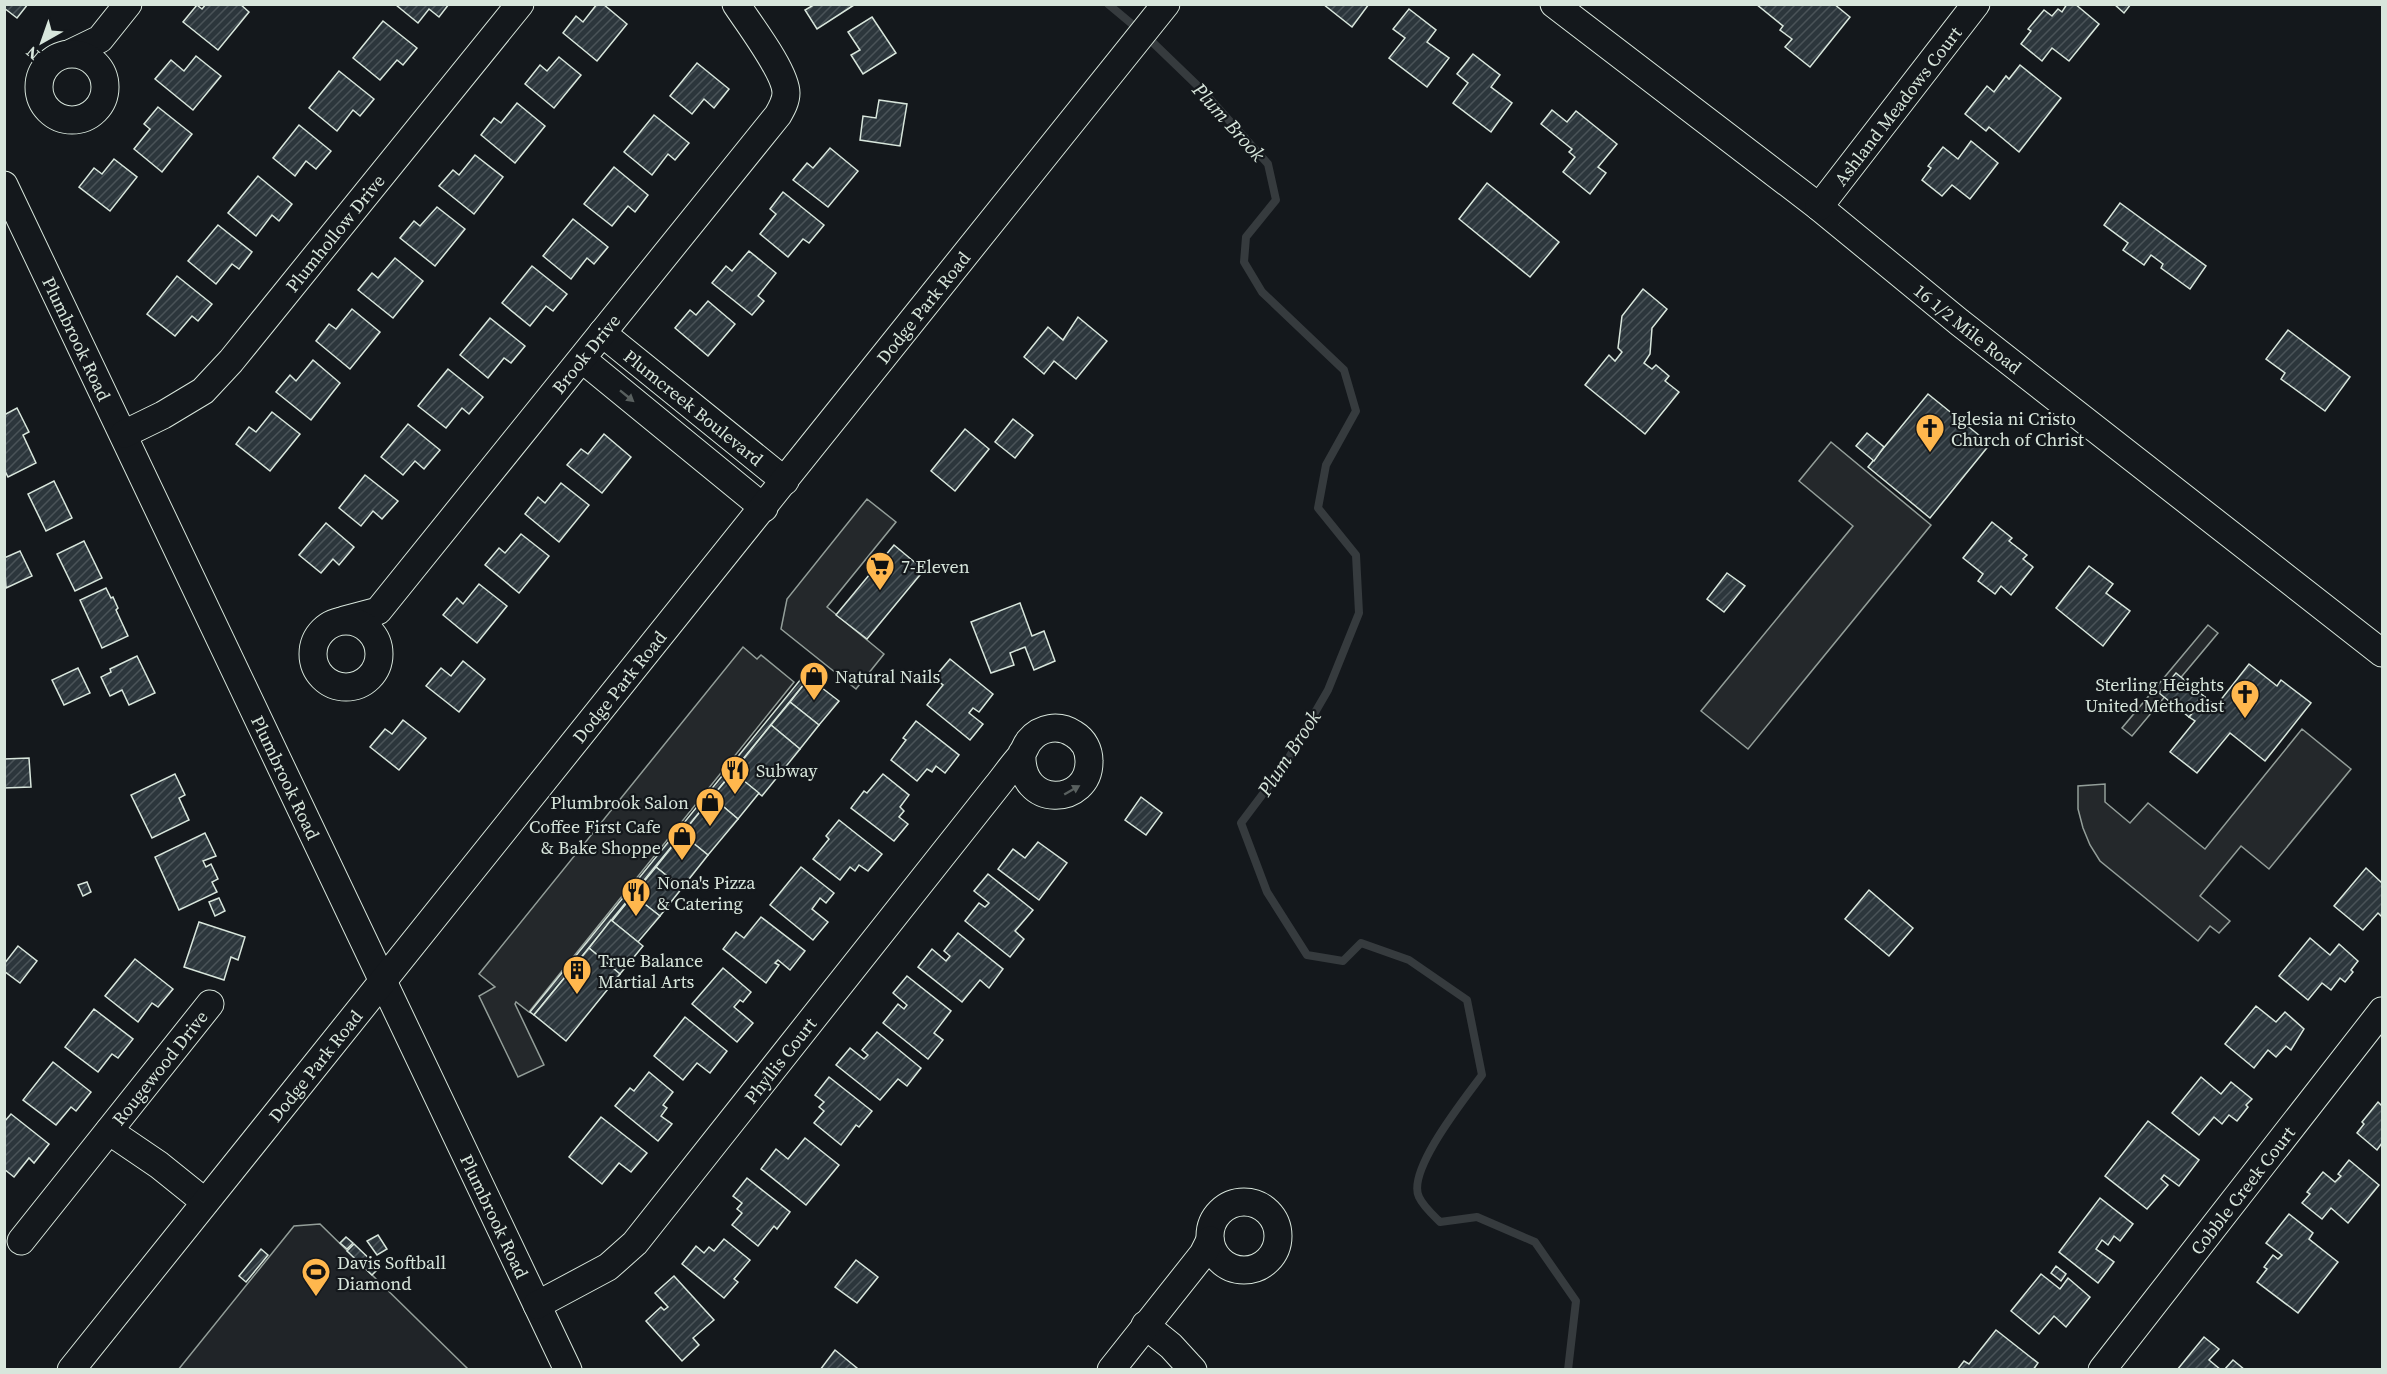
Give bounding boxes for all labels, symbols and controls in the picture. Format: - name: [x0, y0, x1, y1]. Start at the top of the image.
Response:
- north arrow: [12, 12, 72, 72]
- street label: Ashland Meadows Court: [1828, 21, 1967, 191]
- text: N: [21, 41, 44, 66]
- water label: Plum Brook: [1185, 76, 1272, 168]
- street label: Plumhollow Drive: [279, 169, 390, 297]
- street label: Dodge Park Road: [870, 246, 976, 369]
- street label: Plumbrook Road: [37, 272, 117, 405]
- street label: 16 1/2 Mile Road: [1909, 278, 2027, 379]
- street label: Brook Drive: [546, 308, 625, 399]
- street label: Plumcreek Boulevard: [619, 343, 769, 471]
- one-way arrow: [619, 389, 634, 402]
- place label: Iglesia ni Cristo Church of Christ: [1951, 406, 2084, 452]
- church icon: Iglesia ni Cristo Church of Christ: [1914, 412, 1946, 454]
- supermarket icon: 7-Eleven: [864, 550, 896, 592]
- place label: 7-Eleven: [901, 554, 970, 579]
- street label: Dodge Park Road: [566, 625, 672, 748]
- shop icon: Natural Nails: [798, 660, 830, 702]
- place label: Natural Nails: [835, 664, 941, 689]
- place label: Sterling Heights United Methodist: [2085, 672, 2224, 718]
- church icon: Sterling Heights United Methodist: [2229, 678, 2261, 720]
- water label: Plum Brook: [1250, 704, 1328, 802]
- street label: Plumbrook Road: [246, 711, 326, 844]
- restaurant icon: Subway: [719, 754, 751, 796]
- place label: Subway: [756, 758, 818, 783]
- one-way arrow: [1064, 784, 1080, 795]
- shop icon: Plumbrook Salon: [694, 786, 726, 828]
- place label: Plumbrook Salon: [551, 790, 689, 815]
- place label: Coffee First Cafe & Bake Shoppe: [529, 814, 661, 860]
- shop icon: Coffee First Cafe & Bake Shoppe: [666, 820, 698, 862]
- place label: Nona's Pizza & Catering: [657, 870, 756, 916]
- restaurant icon: Nona's Pizza & Catering: [620, 876, 652, 918]
- place label: True Balance Martial Arts: [598, 948, 703, 994]
- building icon: True Balance Martial Arts: [561, 954, 593, 996]
- street label: Dodge Park Road: [262, 1004, 368, 1127]
- street label: Rougewood Drive: [106, 1005, 213, 1130]
- street label: Phyllis Court: [738, 1012, 822, 1108]
- street label: Cobble Creek Court: [2184, 1121, 2300, 1260]
- street label: Plumbrook Road: [455, 1150, 535, 1282]
- place label: Davis Softball Diamond: [337, 1250, 446, 1296]
- sports icon: Davis Softball Diamond: [300, 1256, 332, 1298]

